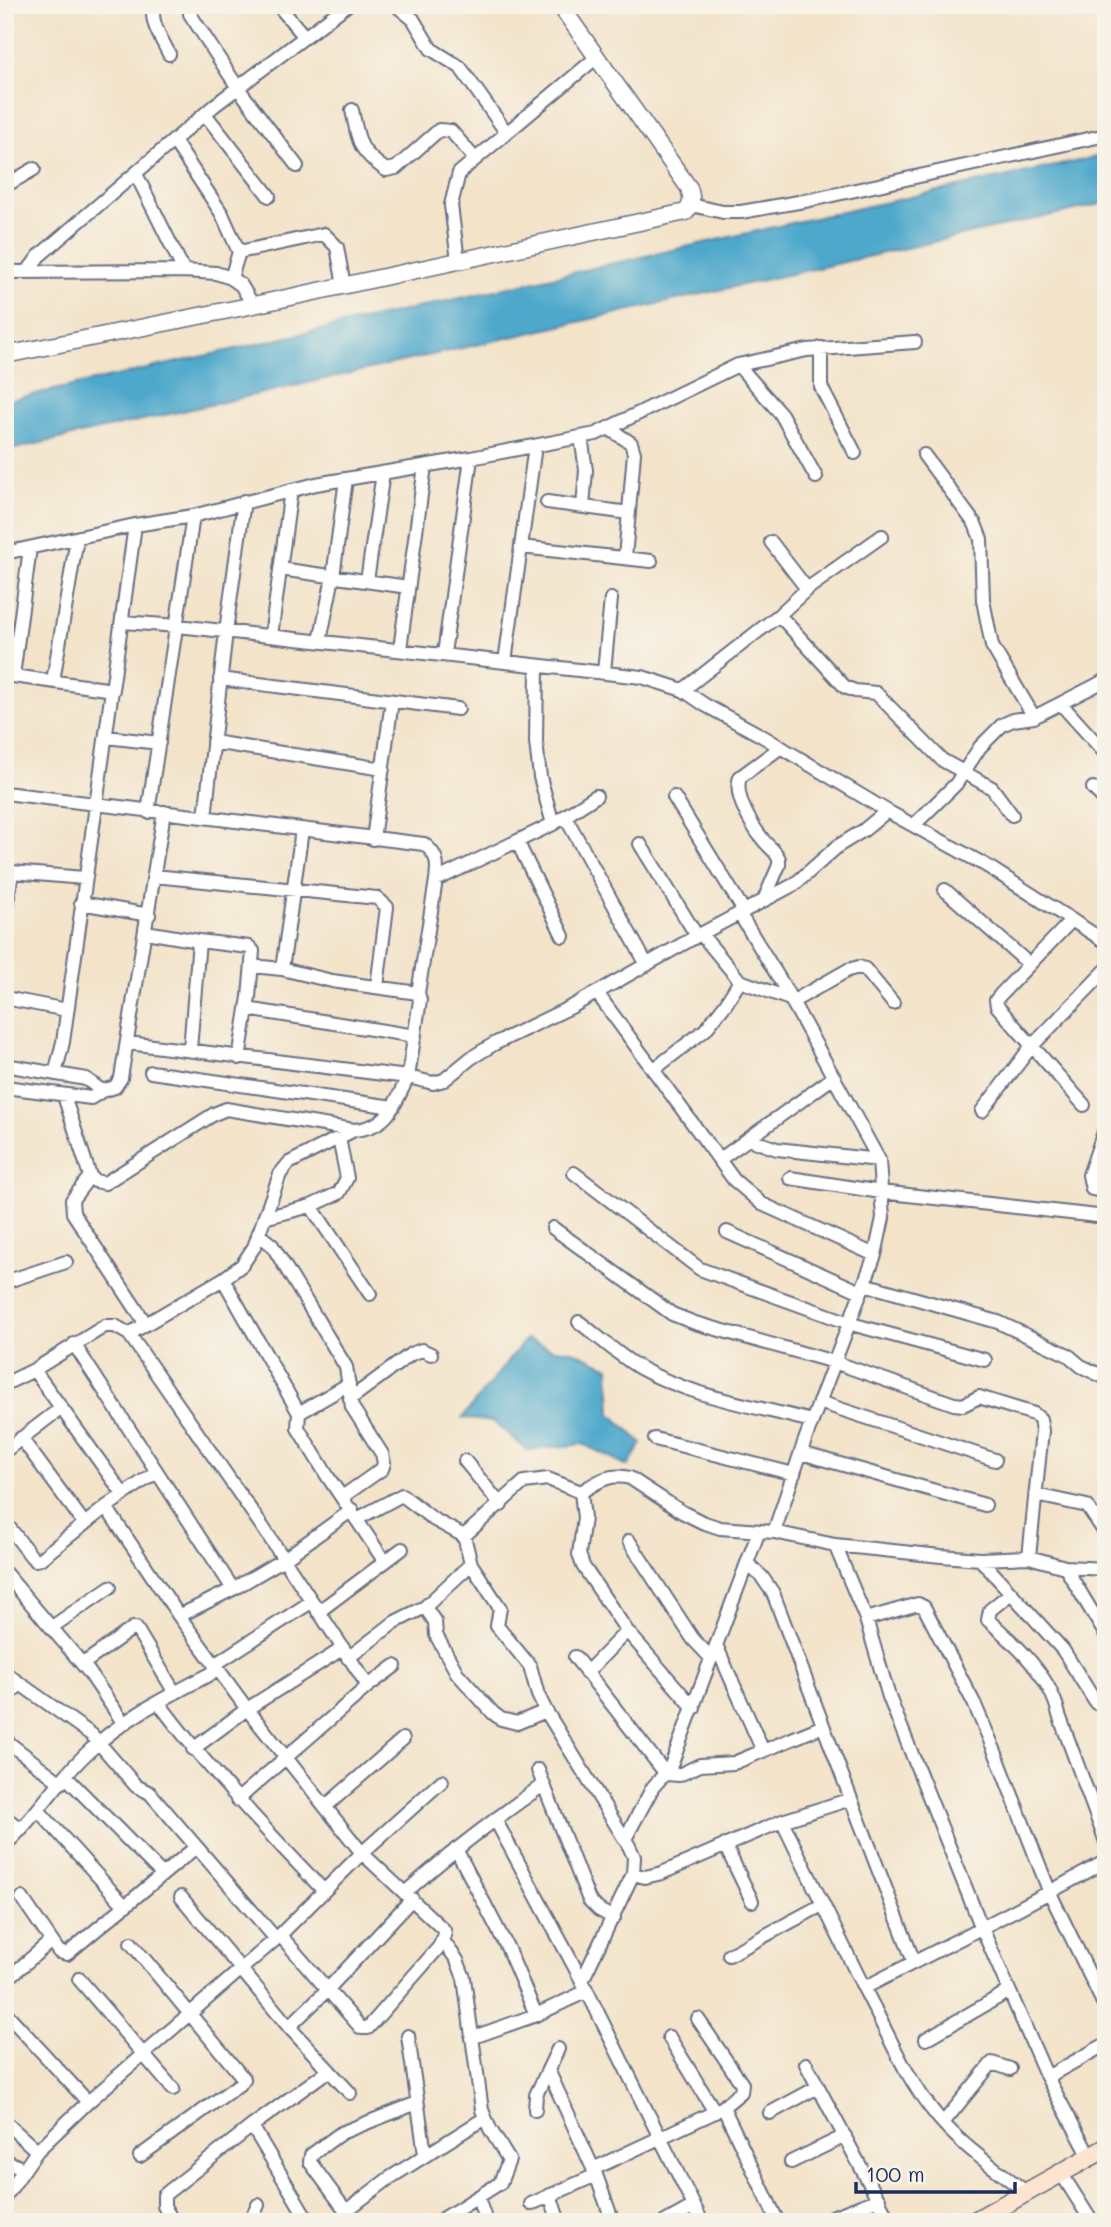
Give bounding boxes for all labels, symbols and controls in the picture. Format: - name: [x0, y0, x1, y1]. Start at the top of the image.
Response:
- scale bar: [856, 2150, 1015, 2194]
- text: 100 m: [866, 2160, 925, 2187]

